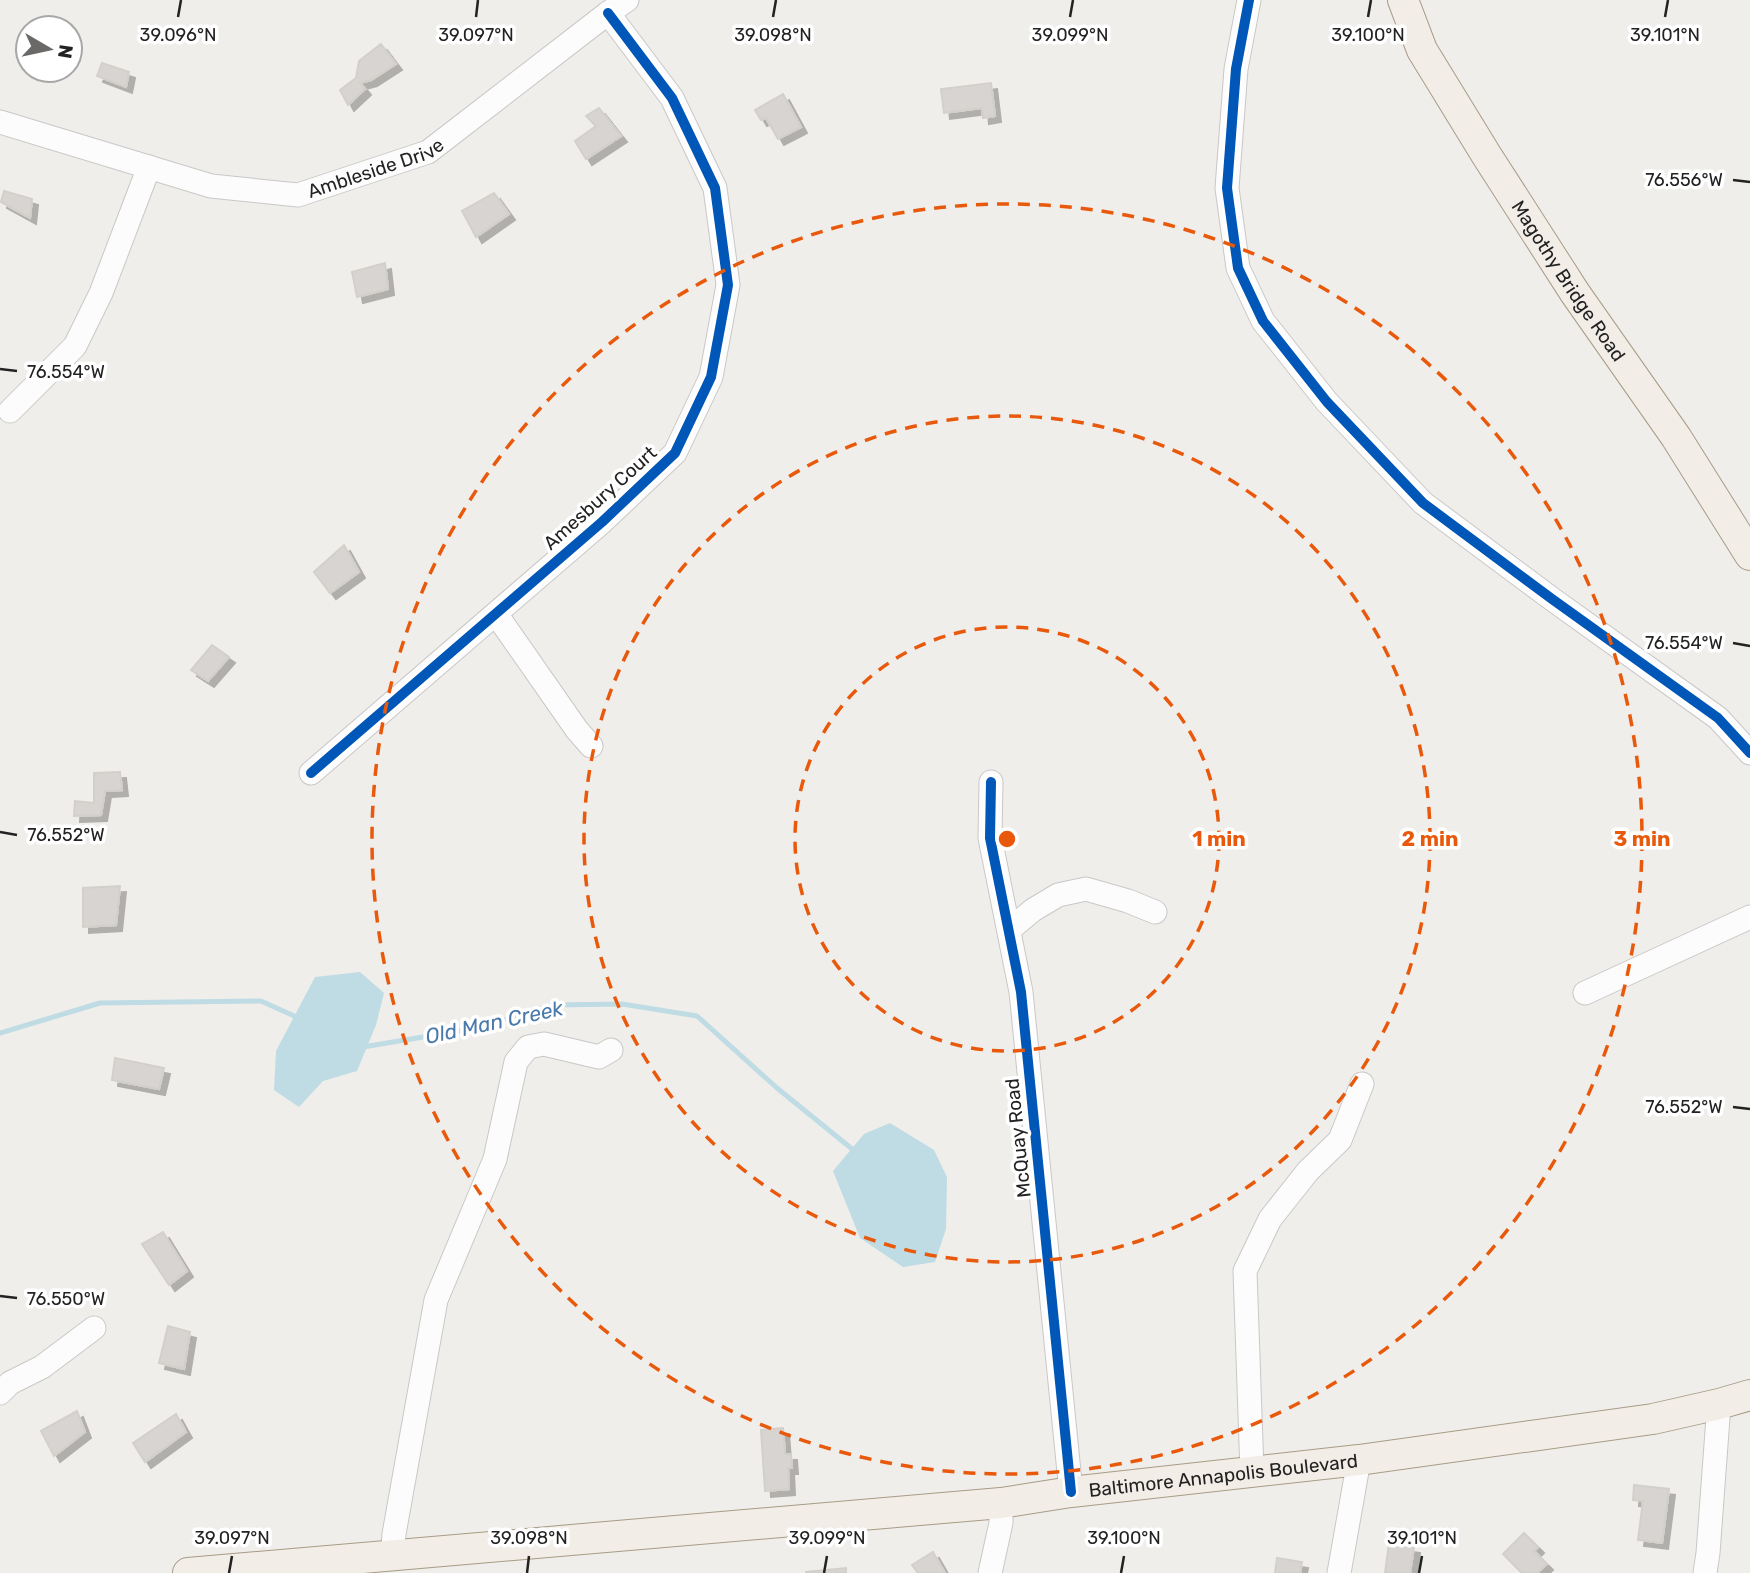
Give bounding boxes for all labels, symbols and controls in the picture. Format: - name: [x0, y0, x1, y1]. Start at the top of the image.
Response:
- north arrow: [14, 14, 84, 84]
- text: 39.096°N: [140, 24, 216, 46]
- text: 39.097°N: [438, 24, 514, 46]
- text: 39.098°N: [734, 24, 812, 46]
- text: 39.099°N: [1032, 24, 1108, 46]
- text: 39.100°N: [1331, 24, 1405, 46]
- text: 39.101°N: [1630, 24, 1700, 46]
- text: N: [53, 43, 78, 60]
- street label: Ambleside Drive: [304, 133, 448, 203]
- text: 76.556°W: [1645, 169, 1723, 191]
- street label: Magothy Bridge Road: [1507, 196, 1631, 366]
- text: 76.554°W: [27, 361, 105, 383]
- street label: Amesbury Court: [539, 441, 662, 555]
- text: 76.554°W: [1645, 632, 1723, 654]
- text: 76.552°W: [27, 824, 105, 846]
- text: 1 min: [1192, 826, 1246, 851]
- text: 2 min: [1402, 826, 1458, 851]
- text: 3 min: [1613, 826, 1671, 851]
- centre of rings: [995, 827, 1019, 851]
- water label: Old Man Creek: [423, 995, 566, 1049]
- street label: McQuay Road: [1000, 1077, 1036, 1199]
- text: 76.552°W: [1645, 1096, 1723, 1118]
- text: 76.550°W: [27, 1288, 105, 1310]
- street label: Baltimore Annapolis Boulevard: [1087, 1449, 1359, 1501]
- text: 39.097°N: [194, 1527, 270, 1549]
- text: 39.098°N: [490, 1527, 568, 1549]
- text: 39.099°N: [789, 1527, 865, 1549]
- text: 39.100°N: [1087, 1527, 1161, 1549]
- text: 39.101°N: [1387, 1527, 1457, 1549]

